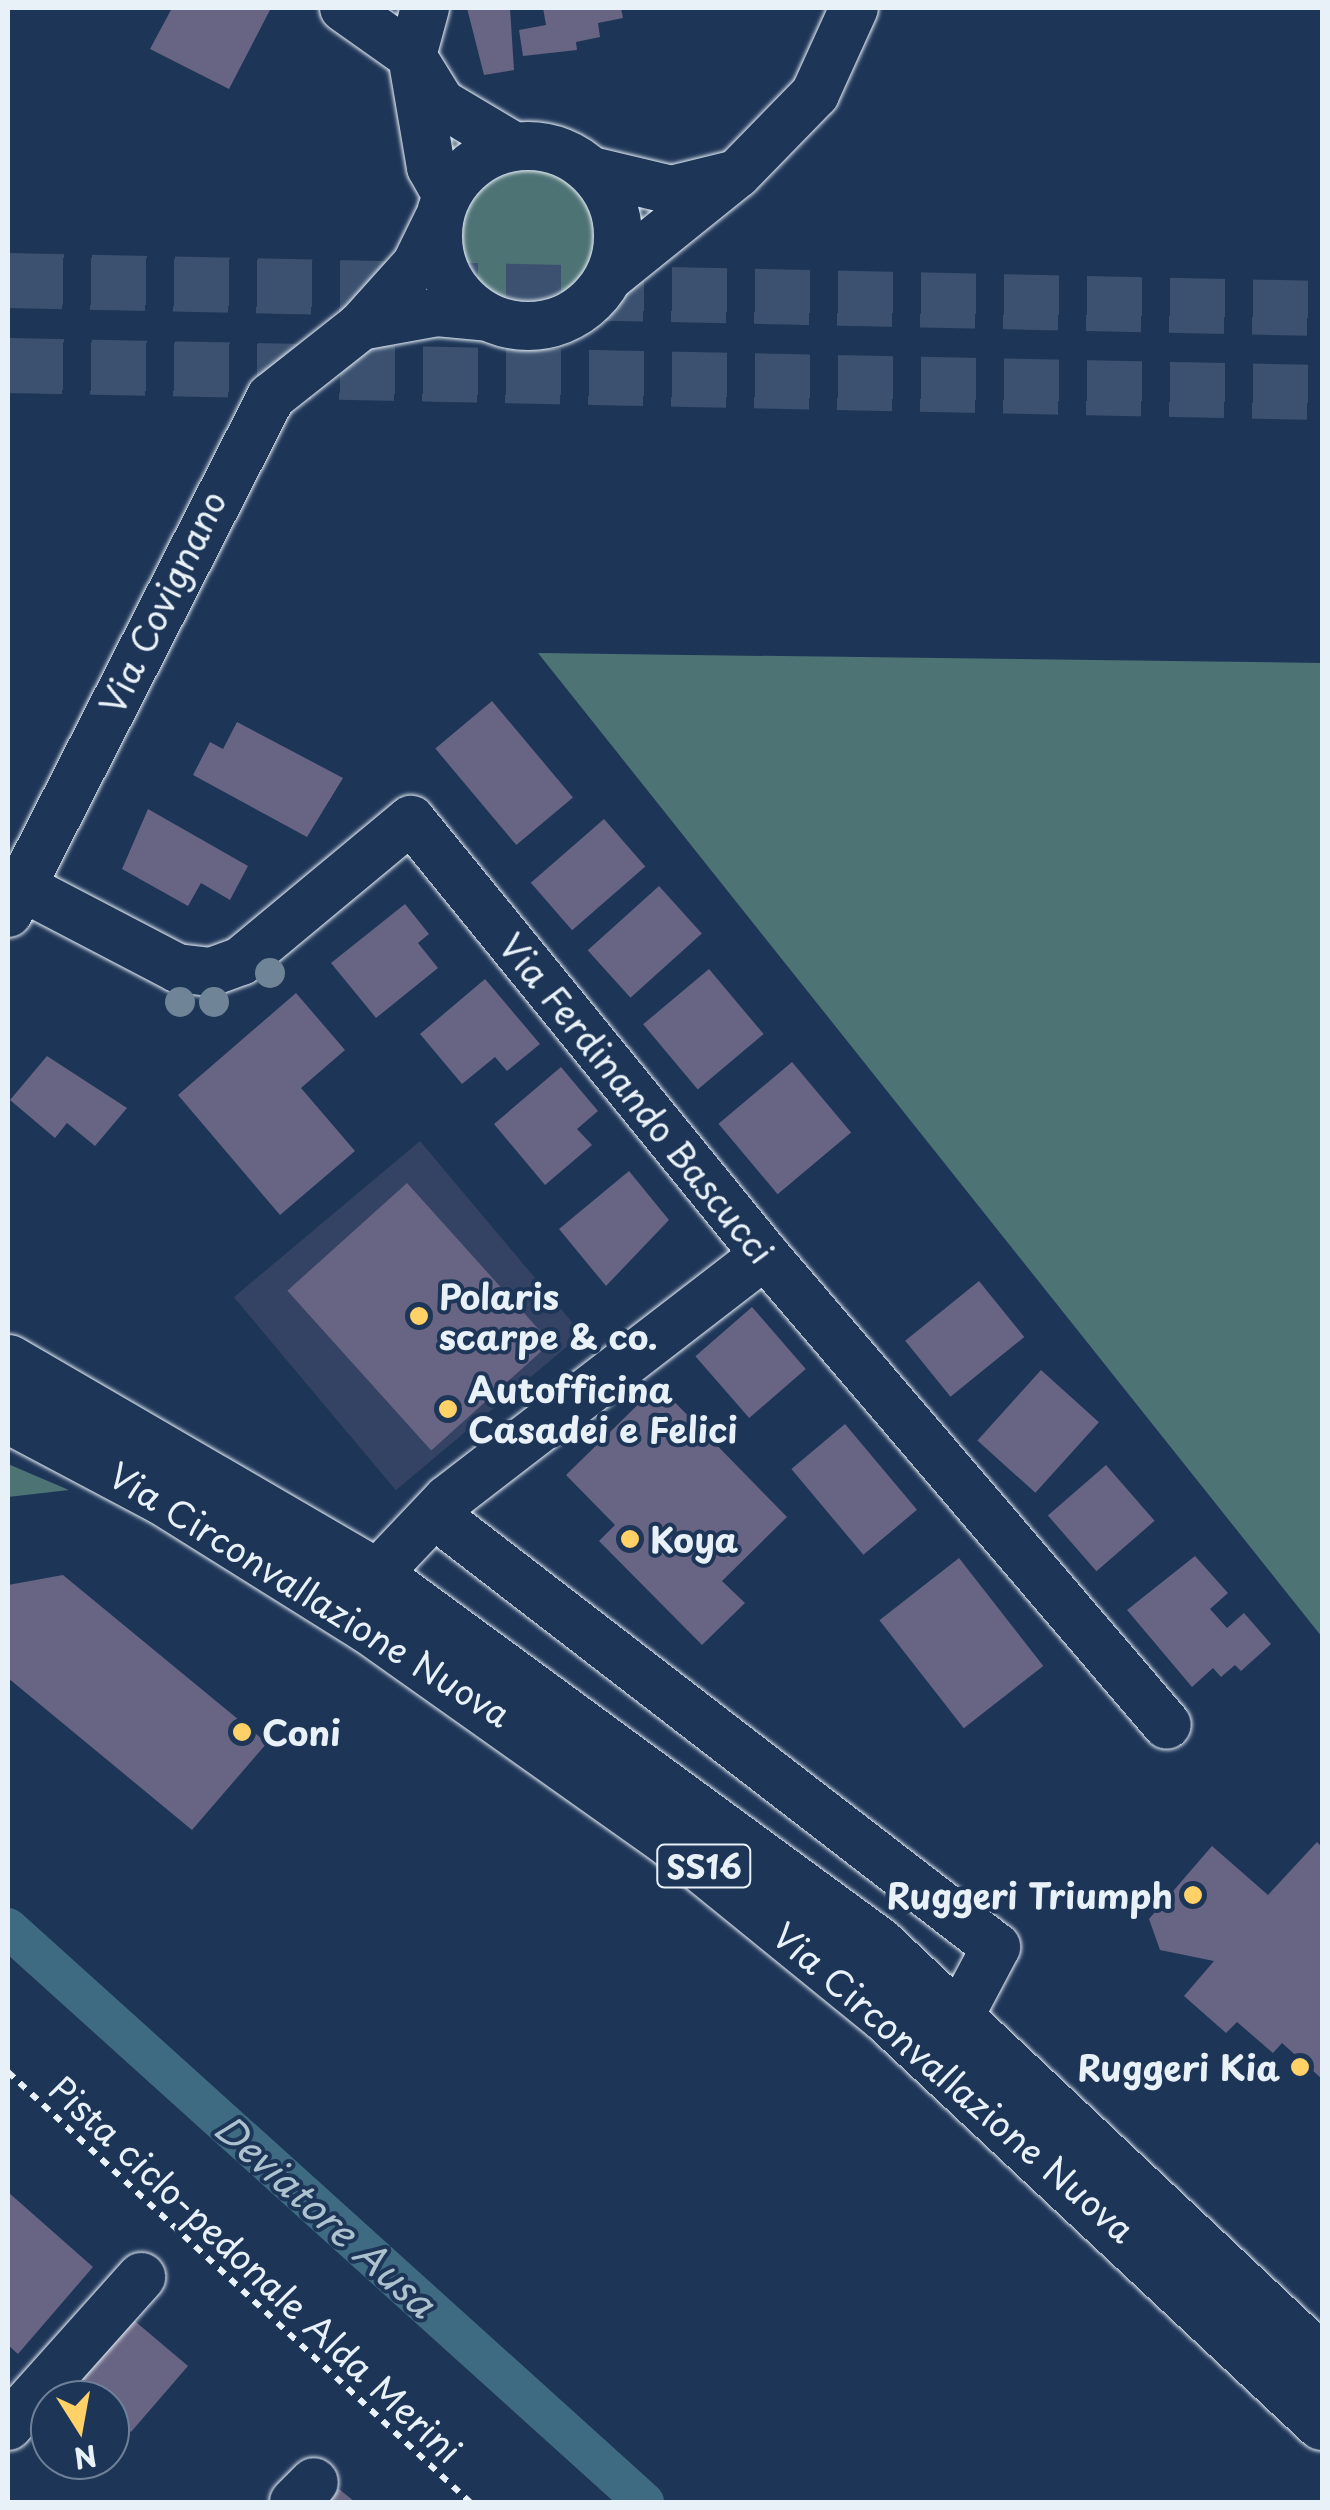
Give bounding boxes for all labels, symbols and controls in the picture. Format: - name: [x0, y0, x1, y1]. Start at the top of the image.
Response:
- street label: Via Covignano: [90, 484, 234, 720]
- street label: Via Ferdinando Bascucci: [490, 924, 784, 1272]
- place label: Polaris scarpe & co.: [439, 1275, 659, 1357]
- marker: Polaris scarpe & co.: [408, 1305, 430, 1327]
- place label: Autofficina Casadei e Felici: [468, 1368, 738, 1450]
- marker: Autofficina Casadei e Felici: [437, 1398, 459, 1420]
- street label: Via Circonvallazione Nuova: [101, 1453, 519, 1735]
- place label: Koya: [650, 1518, 738, 1560]
- marker: Koya: [619, 1528, 641, 1550]
- place label: Coni: [262, 1711, 341, 1753]
- marker: Coni: [231, 1721, 253, 1743]
- road number: SS16: [654, 1839, 754, 1893]
- place label: Ruggeri Triumph: [883, 1874, 1173, 1916]
- marker: Ruggeri Triumph: [1182, 1884, 1204, 1906]
- street label: Via Circonvallazione Nuova: [764, 1913, 1144, 2251]
- place label: Ruggeri Kia: [1076, 2046, 1280, 2088]
- marker: Ruggeri Kia: [1289, 2056, 1311, 2078]
- street label: Pista ciclo-pedonale Alda Merini: [42, 2067, 470, 2471]
- water label: Deviatore Ausa: [207, 2104, 445, 2326]
- north arrow: [30, 2380, 130, 2480]
- text: N: [70, 2435, 100, 2481]

